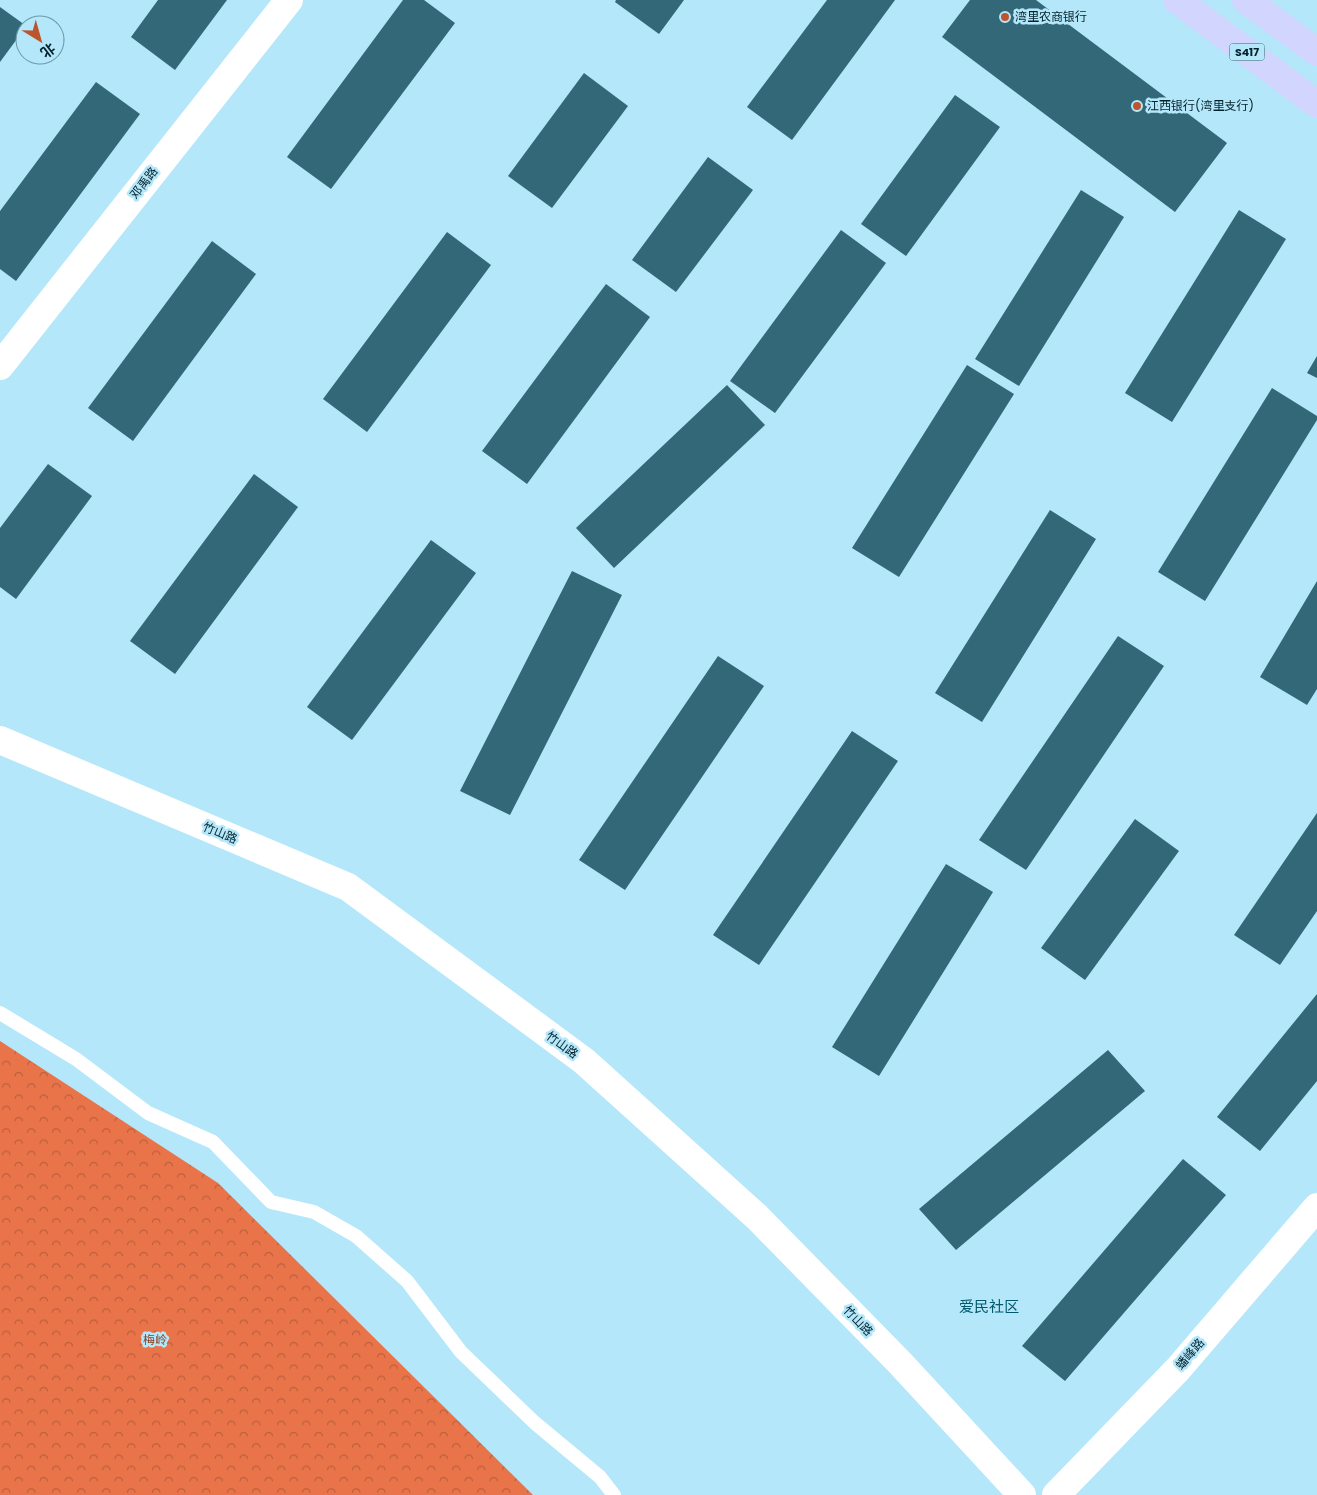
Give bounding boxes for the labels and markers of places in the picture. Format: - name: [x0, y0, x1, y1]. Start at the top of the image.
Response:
- place label: 湾里农商银行: [1015, 8, 1087, 25]
- marker: 湾里农商银行: [999, 11, 1011, 23]
- place label: 江西银行(湾里支行): [1147, 97, 1254, 114]
- marker: 江西银行(湾里支行): [1131, 100, 1143, 112]

